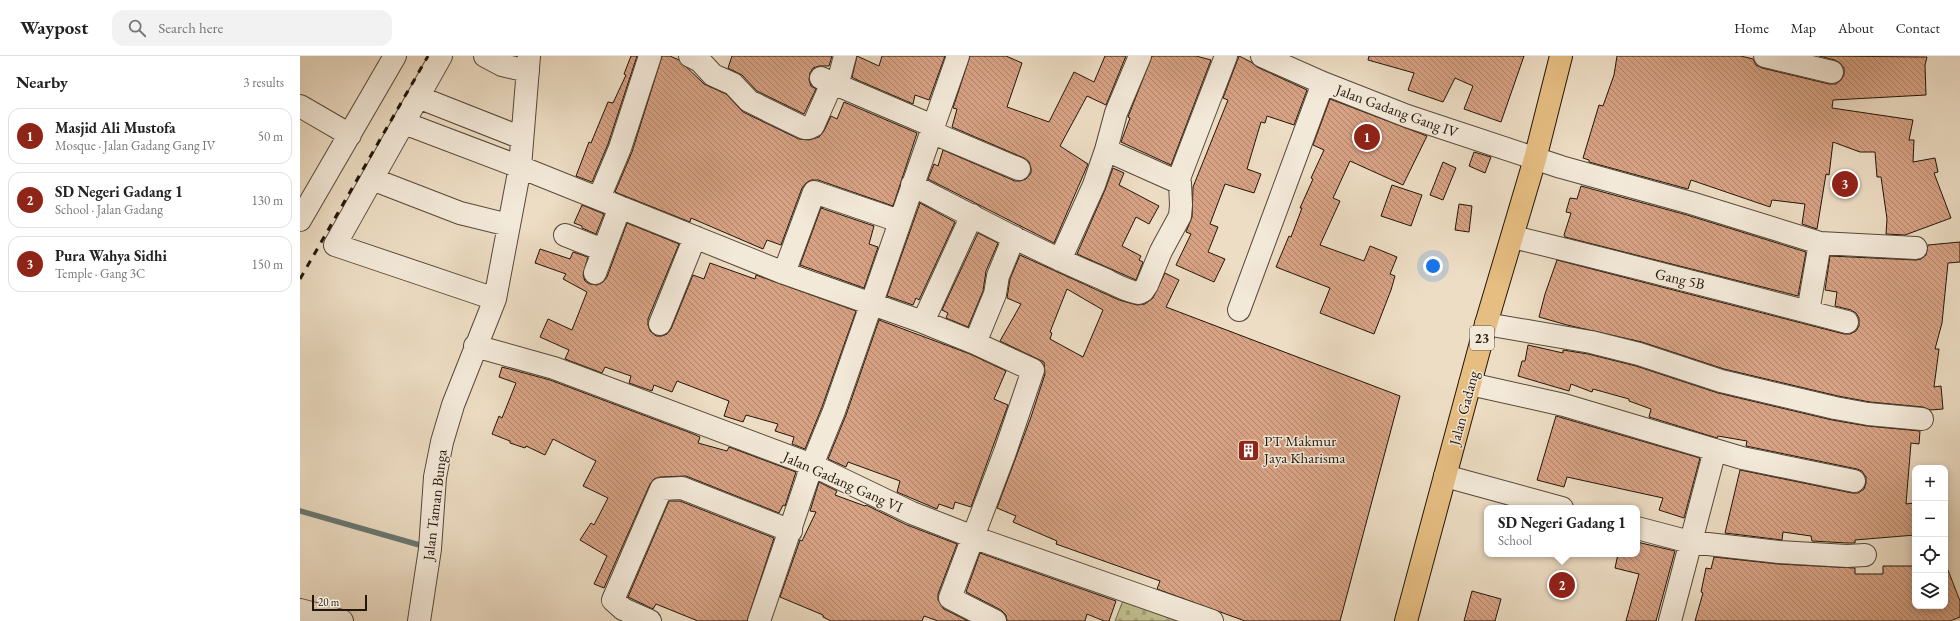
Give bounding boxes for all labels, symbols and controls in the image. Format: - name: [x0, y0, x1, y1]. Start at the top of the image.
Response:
- search box: [112, 10, 392, 46]
- text: Waypost: [20, 15, 88, 40]
- icon: search: [126, 17, 148, 39]
- text: Search here: [158, 18, 223, 37]
- text: Home: [1734, 19, 1769, 37]
- text: Map: [1791, 19, 1816, 37]
- text: About: [1838, 19, 1874, 37]
- text: Contact: [1896, 19, 1940, 37]
- text: Nearby: [16, 71, 68, 93]
- text: 3 results: [243, 74, 284, 91]
- street label: Jalan Gadang Gang IV: [1331, 79, 1462, 142]
- text: Masjid Ali Mustofa: [55, 118, 176, 137]
- pin: 1: [1354, 122, 1380, 152]
- text: 1: [27, 128, 33, 145]
- text: 50 m: [258, 128, 283, 145]
- text: Mosque · Jalan Gadang Gang IV: [55, 137, 215, 154]
- pin: 3: [1832, 169, 1858, 199]
- text: SD Negeri Gadang 1: [55, 182, 183, 201]
- text: 2: [27, 192, 33, 209]
- text: 130 m: [252, 192, 283, 209]
- text: School · Jalan Gadang: [55, 201, 163, 218]
- text: Pura Wahya Sidhi: [55, 246, 167, 265]
- text: 3: [27, 256, 33, 273]
- text: 150 m: [252, 256, 283, 273]
- your location: [1423, 256, 1443, 276]
- street label: Gang 5B: [1653, 264, 1707, 293]
- text: Temple · Gang 3C: [55, 265, 145, 282]
- road number: 23: [1470, 326, 1494, 350]
- street label: Jalan Gadang: [1444, 368, 1483, 449]
- place label: PT Makmur Jaya Kharisma: [1262, 431, 1345, 467]
- building icon: PT Makmur Jaya Kharisma: [1236, 437, 1262, 463]
- street label: Jalan Gadang Gang VI: [779, 446, 906, 516]
- street label: Jalan Taman Bunga: [418, 448, 451, 564]
- map controls: [1912, 465, 1948, 609]
- button: +: [1912, 465, 1948, 501]
- button: −: [1912, 501, 1948, 537]
- popup: [1484, 505, 1640, 557]
- text: SD Negeri Gadang 1: [1498, 513, 1626, 532]
- text: School: [1498, 532, 1532, 549]
- button: locate: [1912, 537, 1948, 573]
- pin: 2: [1549, 570, 1575, 600]
- button: layers: [1912, 573, 1948, 609]
- scale bar: [312, 593, 367, 612]
- text: 20 m: [318, 595, 339, 609]

